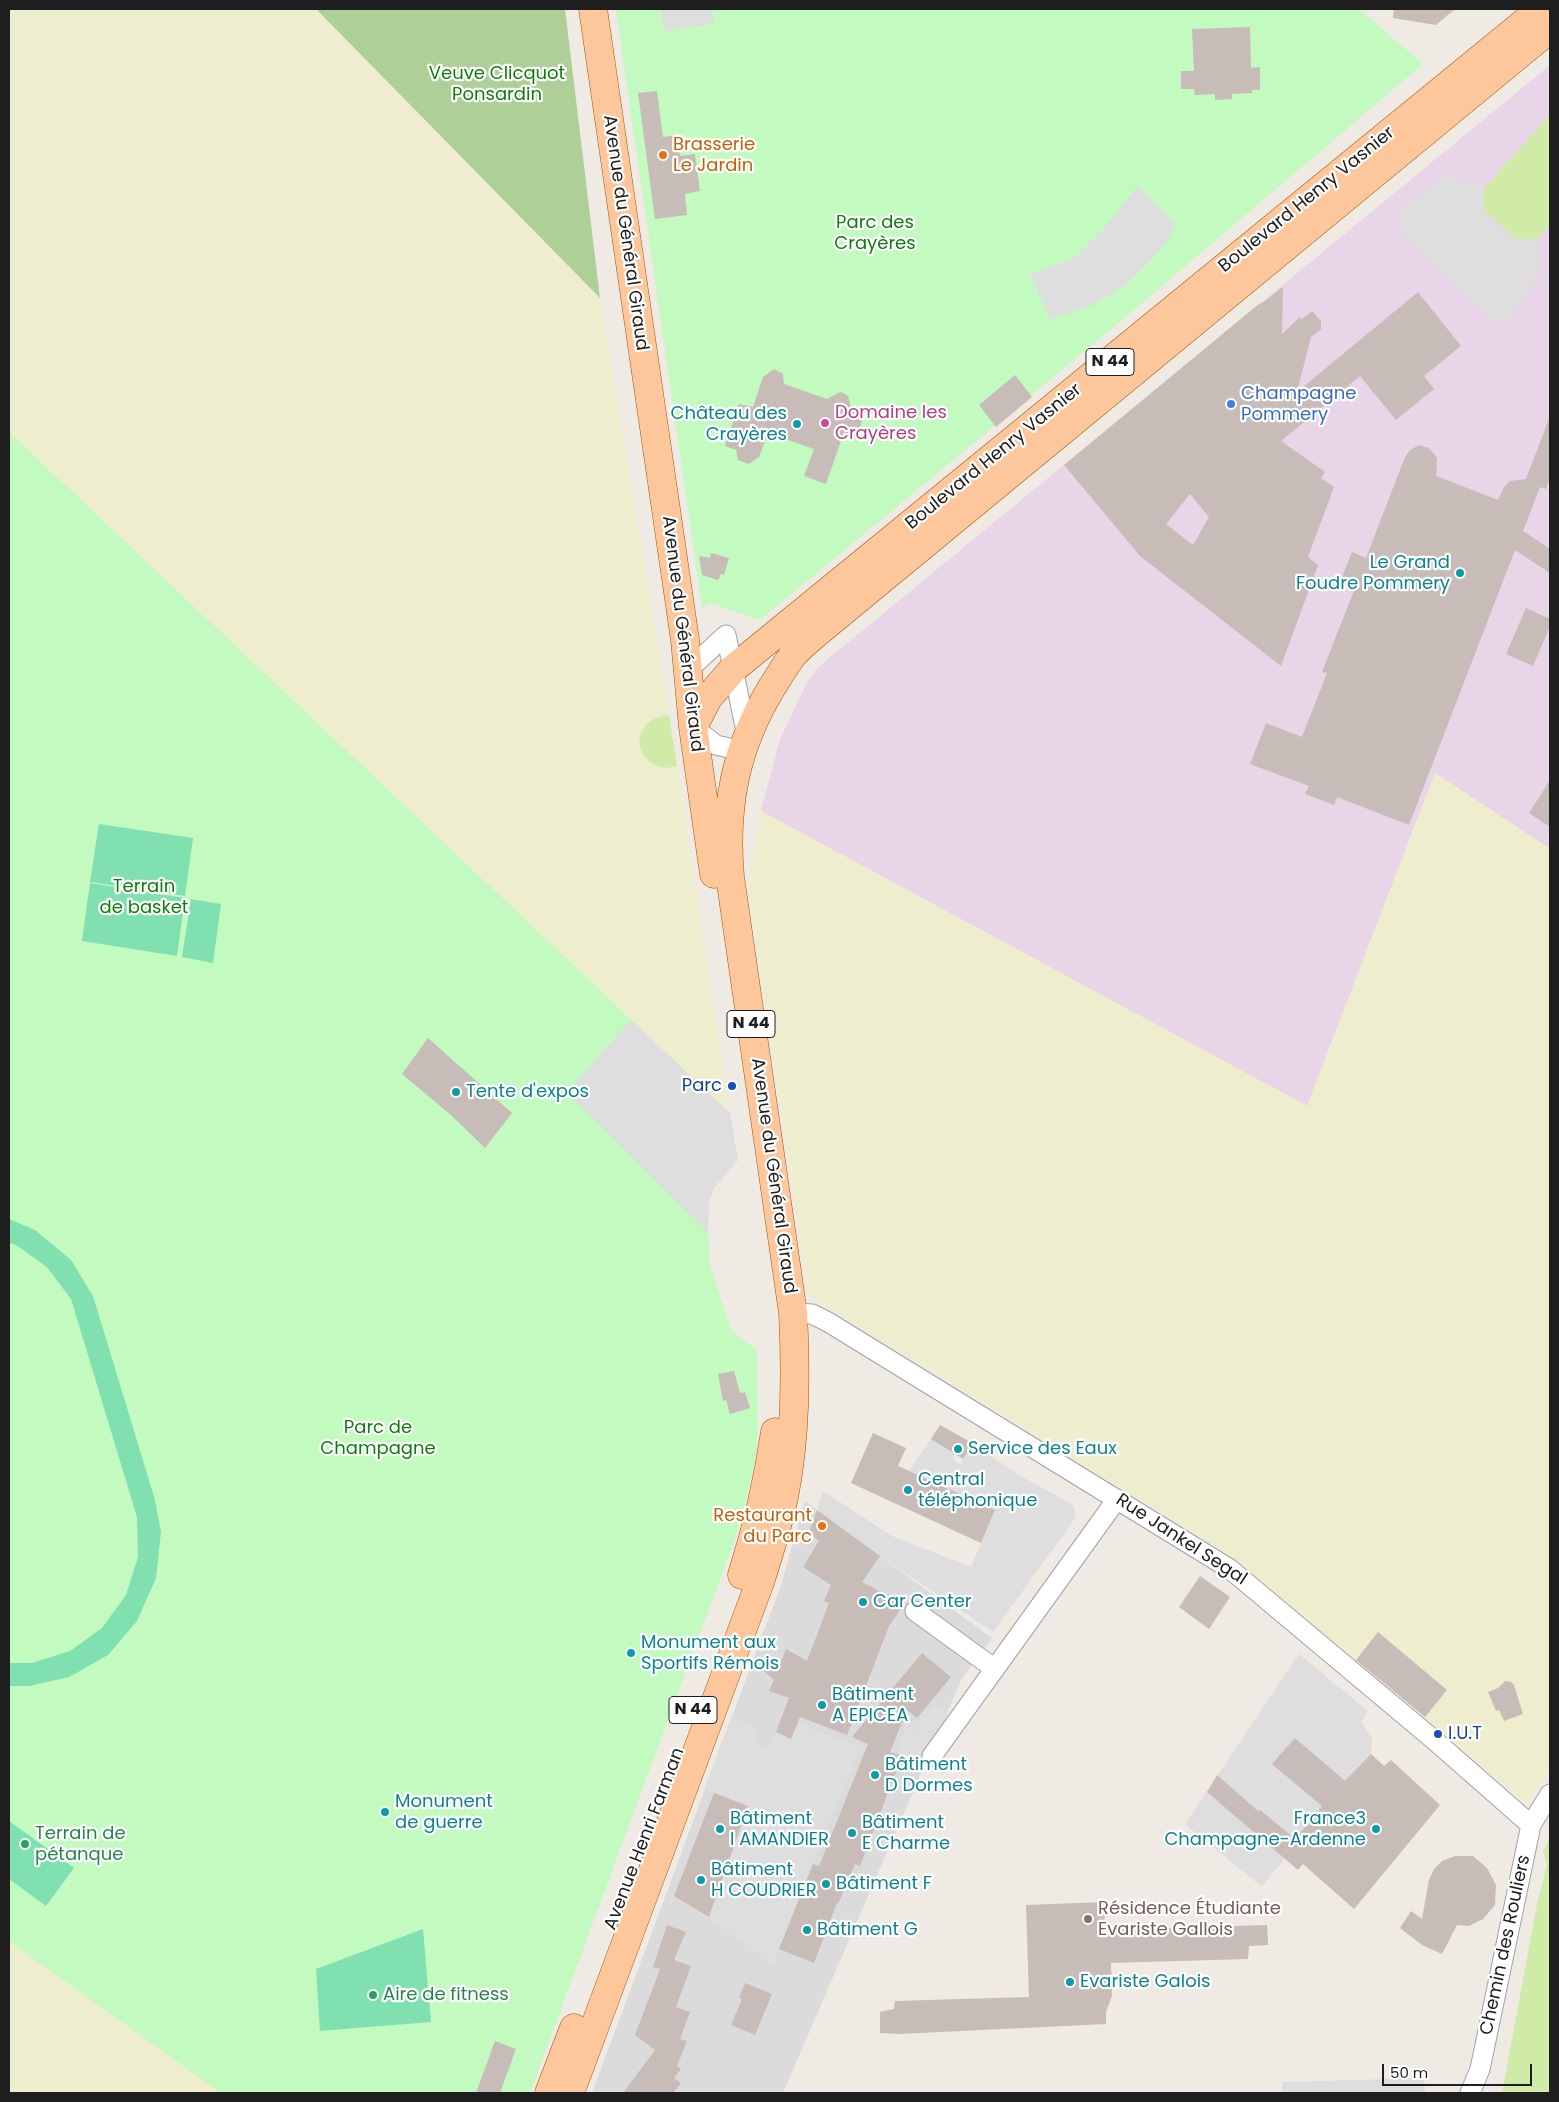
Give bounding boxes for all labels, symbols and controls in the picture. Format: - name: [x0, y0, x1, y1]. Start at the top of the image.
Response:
- park label: Veuve Clicquot Ponsardin: [429, 63, 565, 106]
- street label: Avenue du Général Giraud: [598, 114, 652, 352]
- street label: Boulevard Henry Vasnier: [1215, 122, 1399, 278]
- place label: Brasserie Le Jardin: [673, 134, 755, 176]
- marker: Brasserie Le Jardin: [657, 149, 669, 161]
- park label: Parc des Crayères: [834, 212, 916, 254]
- road number: N 44: [1086, 348, 1134, 376]
- street label: Boulevard Henry Vasnier: [902, 379, 1086, 535]
- place label: Champagne Pommery: [1241, 383, 1356, 426]
- marker: Champagne Pommery: [1225, 398, 1237, 410]
- place label: Domaine les Crayères: [835, 402, 947, 444]
- place label: Château des Crayères: [670, 403, 787, 446]
- marker: Domaine les Crayères: [819, 417, 831, 429]
- marker: Château des Crayères: [791, 418, 803, 430]
- street label: Avenue du Général Giraud: [657, 515, 707, 753]
- place label: Le Grand Foudre Pommery: [1296, 552, 1450, 594]
- marker: Le Grand Foudre Pommery: [1454, 567, 1466, 579]
- park label: Terrain de basket: [100, 876, 188, 919]
- road number: N 44: [727, 1011, 775, 1038]
- street label: Avenue du Général Giraud: [746, 1057, 800, 1295]
- place label: Parc: [682, 1075, 722, 1097]
- marker: Parc: [726, 1080, 738, 1092]
- place label: Tente d'expos: [466, 1081, 589, 1103]
- marker: Tente d'expos: [450, 1086, 462, 1098]
- park label: Parc de Champagne: [320, 1417, 436, 1460]
- place label: Service des Eaux: [968, 1438, 1117, 1460]
- marker: Service des Eaux: [952, 1443, 964, 1455]
- place label: Central téléphonique: [918, 1469, 1037, 1512]
- marker: Central téléphonique: [902, 1484, 914, 1496]
- street label: Rue Jankel Segal: [1111, 1490, 1251, 1590]
- place label: Restaurant du Parc: [713, 1505, 812, 1548]
- marker: Restaurant du Parc: [816, 1520, 828, 1532]
- place label: Car Center: [873, 1591, 972, 1613]
- marker: Car Center: [857, 1596, 869, 1608]
- place label: Monument aux Sportifs Rémois: [641, 1632, 779, 1675]
- marker: Monument aux Sportifs Rémois: [625, 1647, 637, 1659]
- place label: Bâtiment A EPICEA: [832, 1684, 914, 1726]
- road number: N 44: [669, 1696, 717, 1724]
- marker: Bâtiment A EPICEA: [816, 1699, 828, 1711]
- place label: I.U.T: [1448, 1723, 1482, 1745]
- marker: I.U.T: [1432, 1728, 1444, 1740]
- street label: Avenue Henri Farman: [600, 1745, 690, 1933]
- place label: Bâtiment D Dormes: [885, 1754, 973, 1796]
- marker: Bâtiment D Dormes: [869, 1769, 881, 1781]
- place label: Monument de guerre: [395, 1791, 493, 1834]
- marker: Monument de guerre: [379, 1806, 391, 1818]
- place label: Bâtiment I AMANDIER: [730, 1808, 829, 1850]
- place label: France3 Champagne-Ardenne: [1164, 1808, 1366, 1850]
- place label: Bâtiment E Charme: [862, 1812, 950, 1855]
- place label: Terrain de pétanque: [35, 1823, 126, 1866]
- marker: Bâtiment I AMANDIER: [714, 1823, 726, 1835]
- marker: France3 Champagne-Ardenne: [1370, 1823, 1382, 1835]
- marker: Bâtiment E Charme: [846, 1827, 858, 1839]
- marker: Terrain de pétanque: [19, 1838, 31, 1850]
- street label: Chemin des Rouliers: [1476, 1853, 1536, 2037]
- place label: Bâtiment H COUDRIER: [711, 1859, 817, 1902]
- place label: Bâtiment F: [836, 1873, 932, 1895]
- marker: Bâtiment H COUDRIER: [695, 1874, 707, 1886]
- marker: Bâtiment F: [820, 1878, 832, 1890]
- place label: Résidence Étudiante Evariste Gallois: [1098, 1898, 1281, 1940]
- marker: Résidence Étudiante Evariste Gallois: [1082, 1913, 1094, 1925]
- place label: Bâtiment G: [817, 1919, 918, 1941]
- marker: Bâtiment G: [801, 1924, 813, 1936]
- place label: Evariste Galois: [1080, 1971, 1210, 1993]
- marker: Evariste Galois: [1064, 1976, 1076, 1988]
- place label: Aire de fitness: [383, 1984, 509, 2006]
- marker: Aire de fitness: [367, 1989, 379, 2001]
- scale bar: [1384, 2054, 1534, 2086]
- text: 50 m: [1390, 2062, 1428, 2083]

